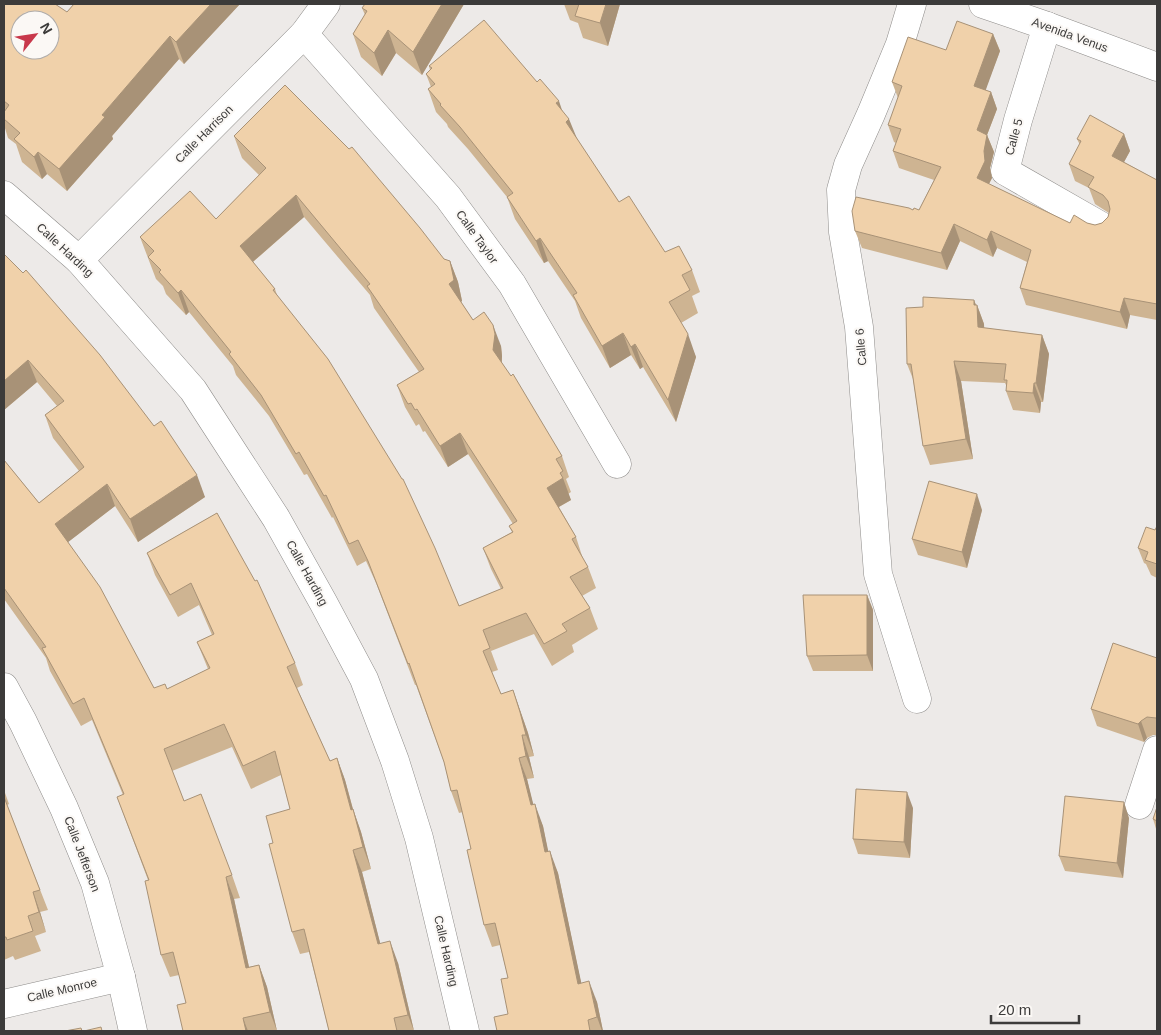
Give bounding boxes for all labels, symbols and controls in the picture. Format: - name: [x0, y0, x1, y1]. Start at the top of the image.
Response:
- north arrow: [10, 10, 60, 60]
- street label: Avenida Venus: [1030, 15, 1110, 55]
- text: N: [37, 20, 56, 37]
- street label: Calle Harrison: [172, 102, 236, 166]
- street label: Calle 5: [1002, 117, 1026, 157]
- street label: Calle Taylor: [453, 208, 501, 266]
- street label: Calle Harding: [34, 220, 96, 280]
- street label: Calle 6: [852, 327, 870, 366]
- street label: Calle Harding: [283, 538, 331, 608]
- street label: Calle Jefferson: [61, 814, 103, 894]
- street label: Calle Harding: [431, 914, 461, 988]
- street label: Calle Monroe: [26, 975, 99, 1005]
- scale bar: [991, 992, 1078, 1024]
- text: 20 m: [998, 1001, 1031, 1018]

